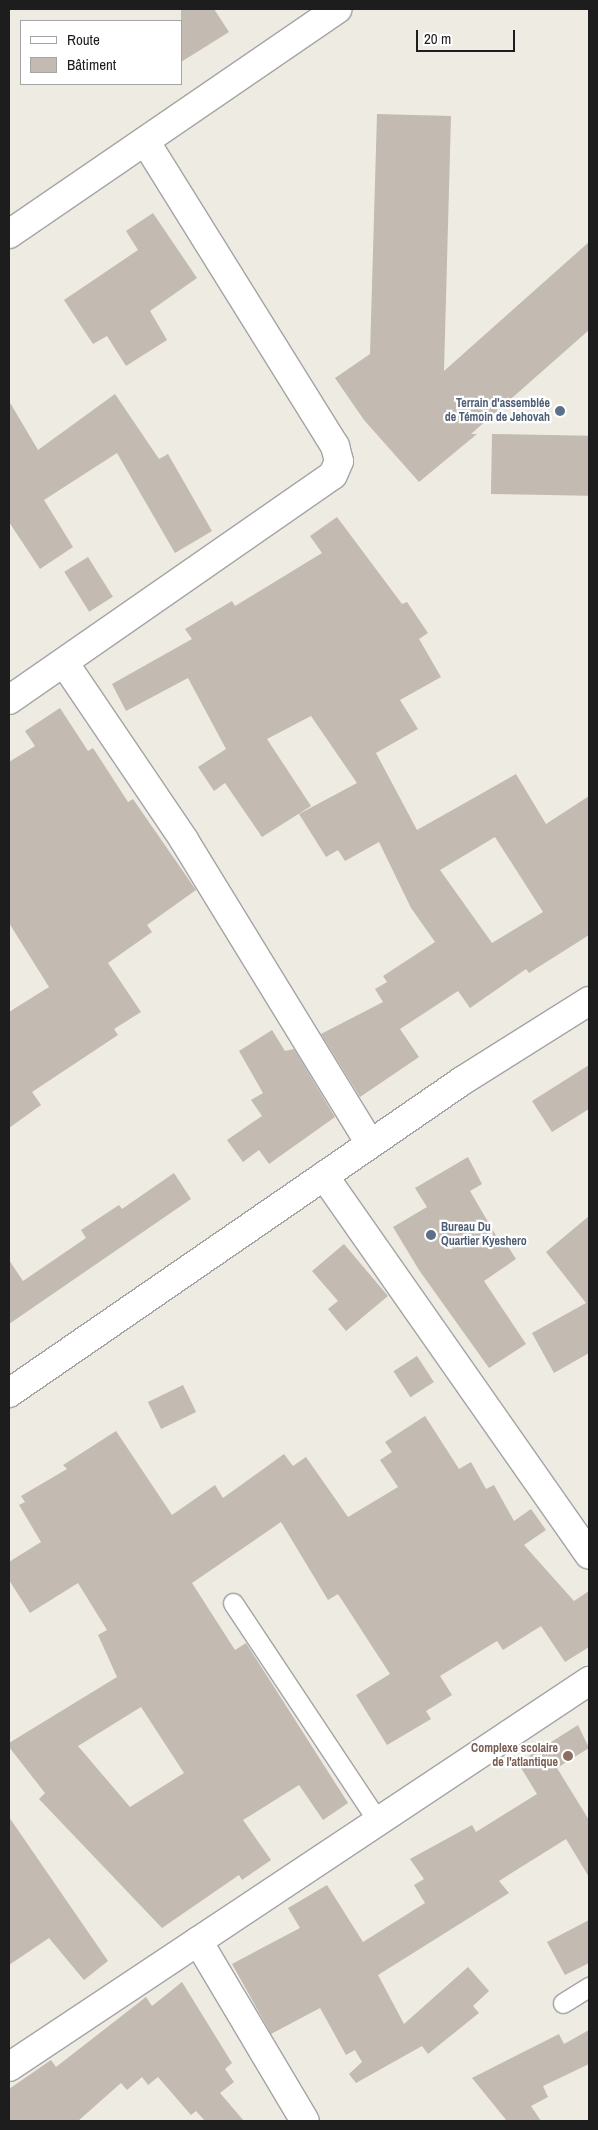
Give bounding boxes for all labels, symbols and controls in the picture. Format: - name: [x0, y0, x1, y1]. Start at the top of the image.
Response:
- legend: [20, 20, 182, 85]
- scale bar: [418, 20, 517, 52]
- text: 20 m: [424, 28, 451, 49]
- text: Route: [67, 29, 100, 50]
- text: Bâtiment: [67, 54, 116, 75]
- place label: Terrain d'assemblée de Témoin de Jehovah: [445, 397, 550, 425]
- marker: Terrain d'assemblée de Témoin de Jehovah: [554, 405, 566, 417]
- place label: Bureau Du Quartier Kyeshero: [441, 1221, 527, 1249]
- marker: Bureau Du Quartier Kyeshero: [425, 1229, 437, 1241]
- place label: Complexe scolaire de l'atlantique: [471, 1742, 558, 1770]
- marker: Complexe scolaire de l'atlantique: [562, 1750, 574, 1762]

